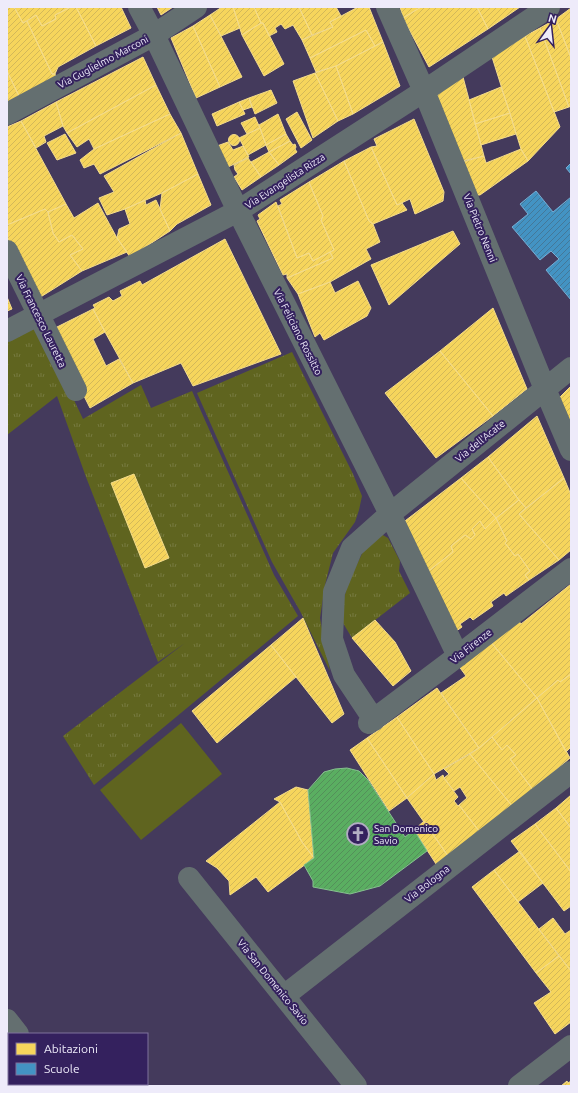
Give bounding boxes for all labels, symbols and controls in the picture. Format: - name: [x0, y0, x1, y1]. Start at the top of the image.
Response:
- north arrow: [530, 8, 570, 48]
- text: N: [547, 11, 558, 25]
- street label: Via Guglielmo Marconi: [56, 33, 150, 91]
- street label: Via Evangelista Rizza: [243, 151, 327, 211]
- street label: Via Pietro Nenni: [461, 192, 499, 264]
- street label: Via Francesco Lauretta: [14, 273, 68, 369]
- street label: Via Feliciano Rossitto: [271, 287, 325, 377]
- street label: Via dell'Acate: [453, 418, 507, 464]
- street label: Via Firenze: [448, 627, 494, 665]
- church icon: San Domenico Savio: [345, 821, 371, 847]
- place label: San Domenico Savio: [374, 823, 438, 846]
- street label: Via Bologna: [402, 863, 452, 905]
- street label: Via San Domenico Savio: [235, 937, 311, 1027]
- legend: [8, 1033, 148, 1085]
- text: Abitazioni: [44, 1042, 98, 1055]
- text: Scuole: [44, 1062, 80, 1075]

